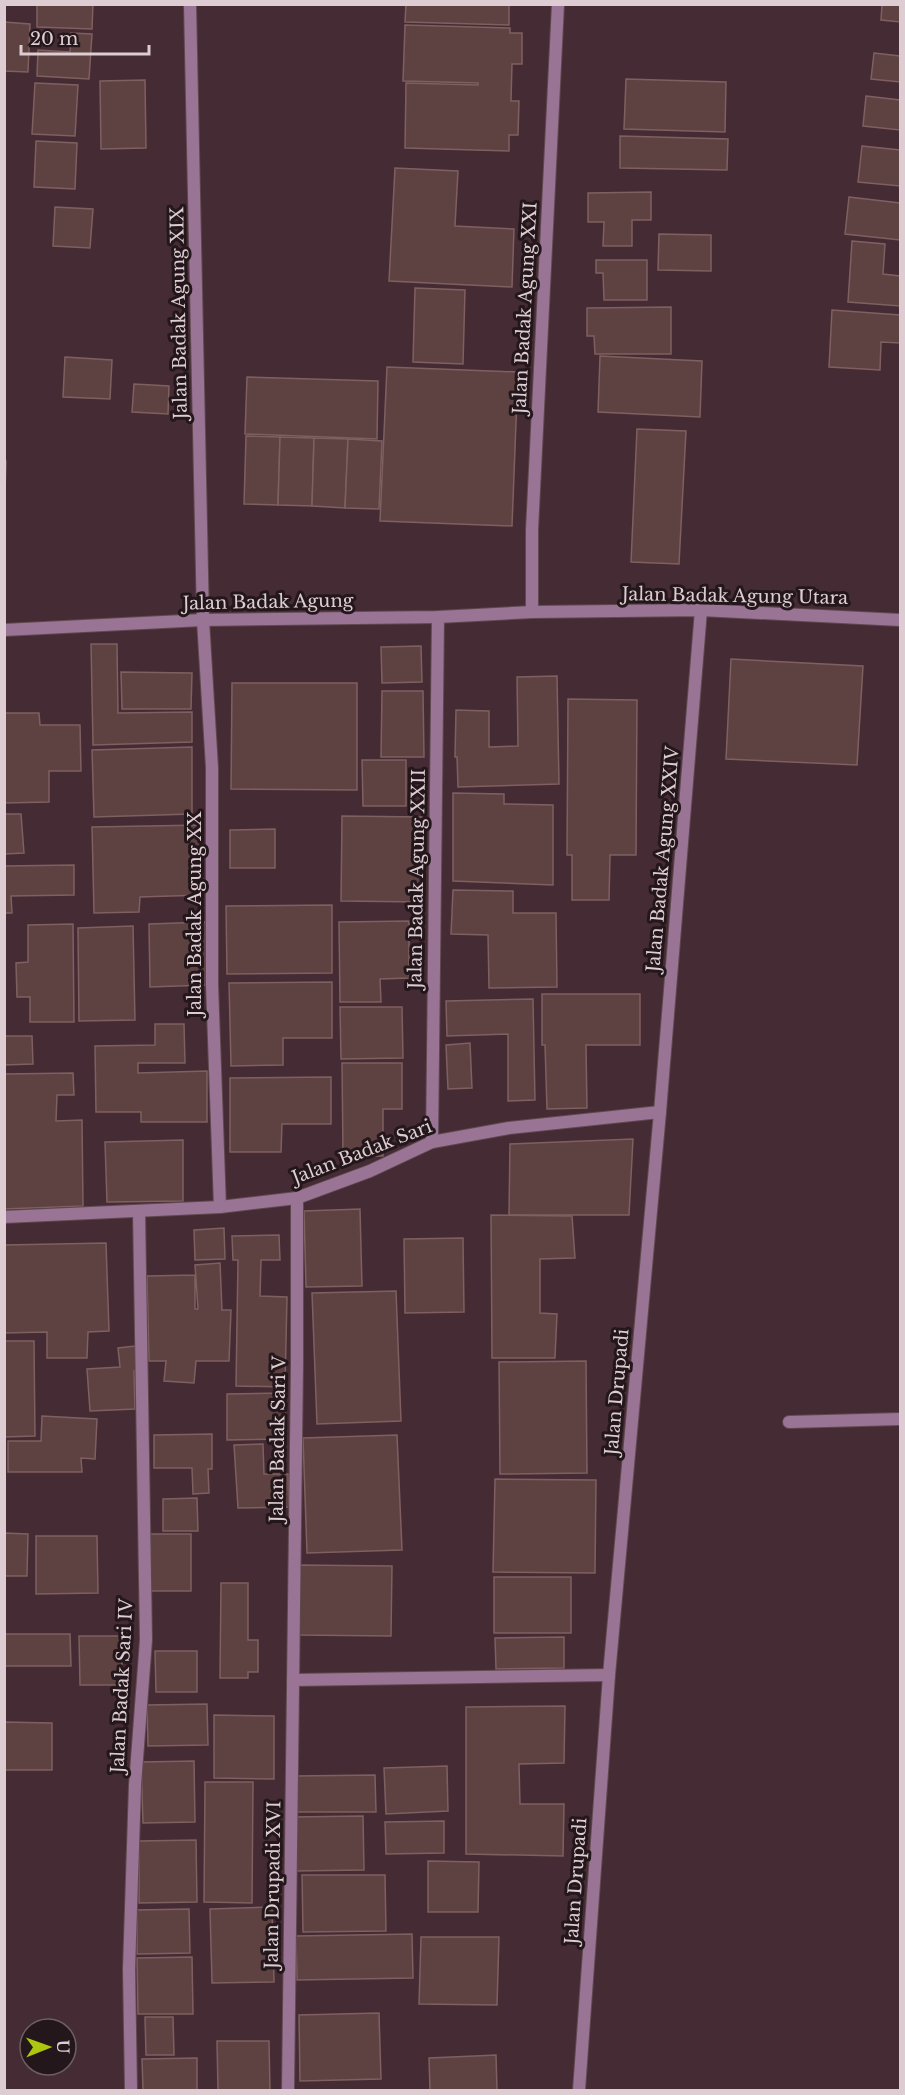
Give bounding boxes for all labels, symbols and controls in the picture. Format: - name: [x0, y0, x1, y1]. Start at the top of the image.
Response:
- scale bar: [21, 18, 148, 56]
- text: 20 m: [30, 28, 78, 50]
- street label: Jalan Badak Agung XXI: [508, 201, 542, 417]
- street label: Jalan Badak Agung XIX: [166, 206, 192, 421]
- street label: Jalan Badak Agung Utara: [620, 583, 848, 609]
- street label: Jalan Badak Agung: [180, 590, 354, 615]
- street label: Jalan Badak Agung XXIV: [642, 744, 684, 975]
- street label: Jalan Badak Agung XXII: [404, 769, 430, 991]
- street label: Jalan Badak Agung XX: [184, 811, 206, 1019]
- street label: Jalan Badak Sari: [287, 1115, 435, 1190]
- street label: Jalan Drupadi: [600, 1328, 633, 1458]
- street label: Jalan Badak Sari V: [266, 1355, 290, 1524]
- street label: Jalan Badak Sari IV: [106, 1597, 138, 1776]
- street label: Jalan Drupadi XVI: [261, 1801, 285, 1971]
- street label: Jalan Drupadi: [560, 1817, 591, 1947]
- north arrow: [18, 2017, 78, 2077]
- text: U: [53, 2040, 73, 2054]

